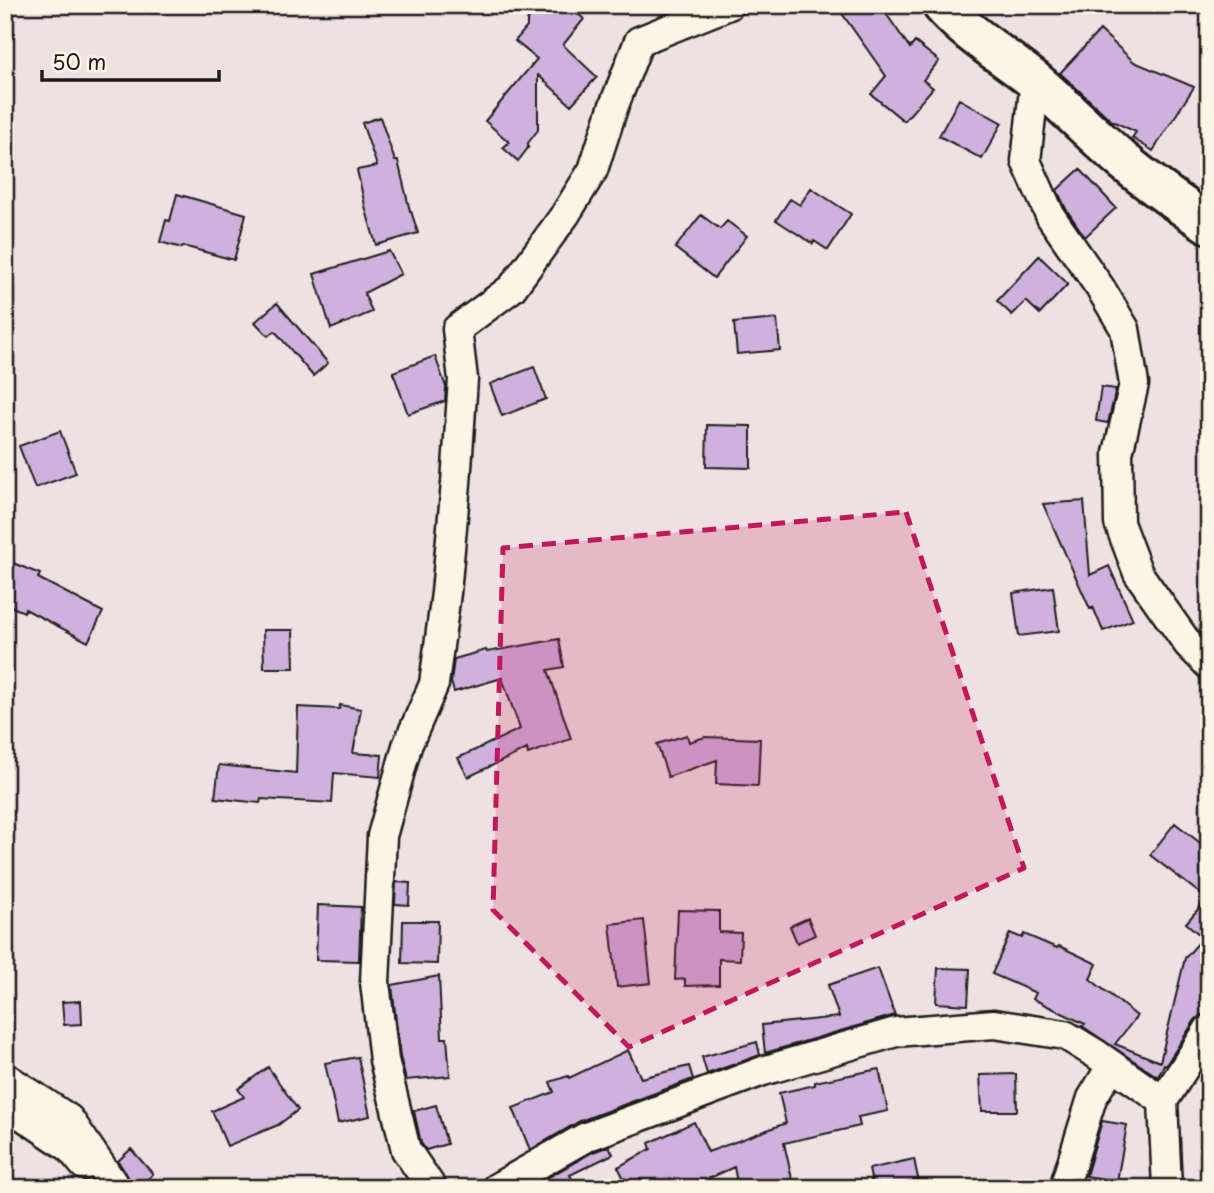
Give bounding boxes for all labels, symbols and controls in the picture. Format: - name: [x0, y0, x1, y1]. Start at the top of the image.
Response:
- scale bar: [42, 38, 219, 82]
- text: 50 m: [52, 45, 106, 77]

